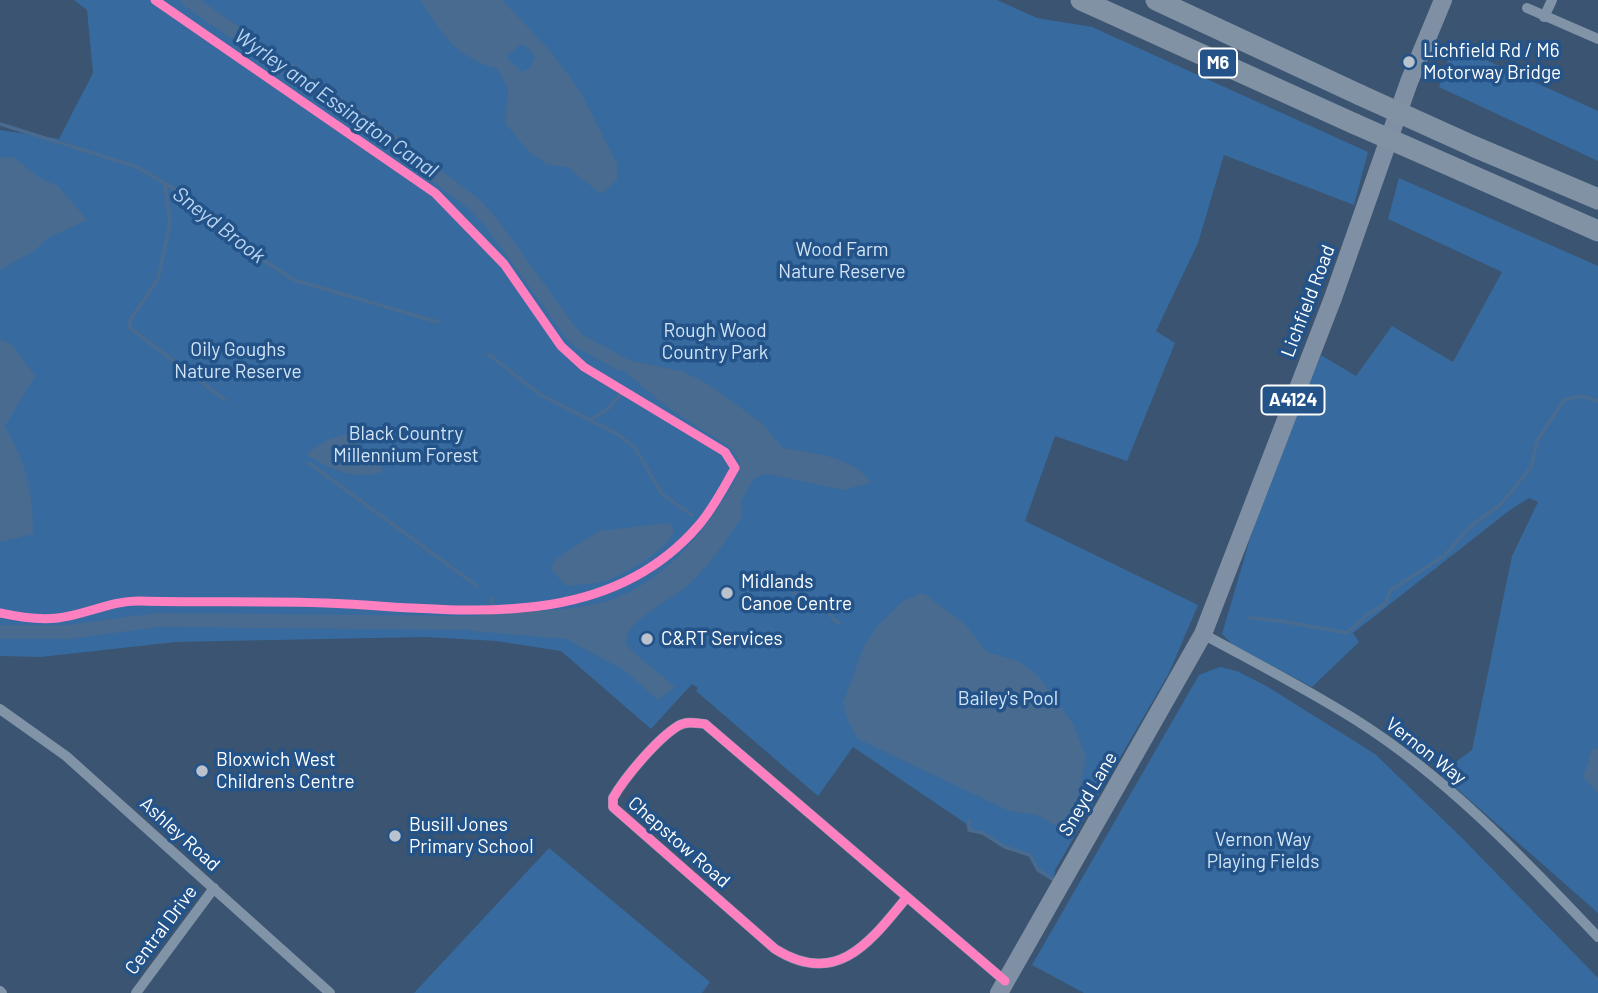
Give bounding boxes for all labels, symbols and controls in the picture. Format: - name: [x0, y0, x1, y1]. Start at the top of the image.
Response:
- water label: Wyrley and Essington Canal: [229, 23, 443, 183]
- place label: Lichfield Rd / M6 Motorway Bridge: [1423, 40, 1561, 84]
- road number: M6: [1199, 48, 1237, 78]
- marker: Lichfield Rd / M6 Motorway Bridge: [1401, 54, 1417, 70]
- water label: Sneyd Brook: [168, 181, 270, 269]
- park label: Wood Farm Nature Reserve: [778, 239, 906, 283]
- street label: Lichfield Road: [1276, 242, 1340, 360]
- park label: Rough Wood Country Park: [662, 320, 768, 364]
- park label: Oily Goughs Nature Reserve: [174, 339, 302, 383]
- road number: A4124: [1262, 386, 1324, 414]
- park label: Black Country Millennium Forest: [333, 423, 479, 467]
- place label: Midlands Canoe Centre: [741, 571, 852, 615]
- marker: Midlands Canoe Centre: [719, 585, 735, 601]
- place label: C&RT Services: [661, 628, 783, 650]
- marker: C&RT Services: [639, 631, 655, 647]
- park label: Bailey's Pool: [958, 688, 1058, 710]
- street label: Vernon Way: [1381, 712, 1471, 790]
- street label: Sneyd Lane: [1054, 748, 1122, 840]
- place label: Bloxwich West Children's Centre: [216, 749, 355, 793]
- marker: Bloxwich West Children's Centre: [194, 763, 210, 779]
- street label: Ashley Road: [135, 792, 225, 876]
- street label: Chepstow Road: [623, 792, 735, 892]
- place label: Busill Jones Primary School: [409, 814, 534, 858]
- marker: Busill Jones Primary School: [387, 828, 403, 844]
- park label: Vernon Way Playing Fields: [1207, 829, 1319, 873]
- street label: Central Drive: [120, 881, 202, 979]

